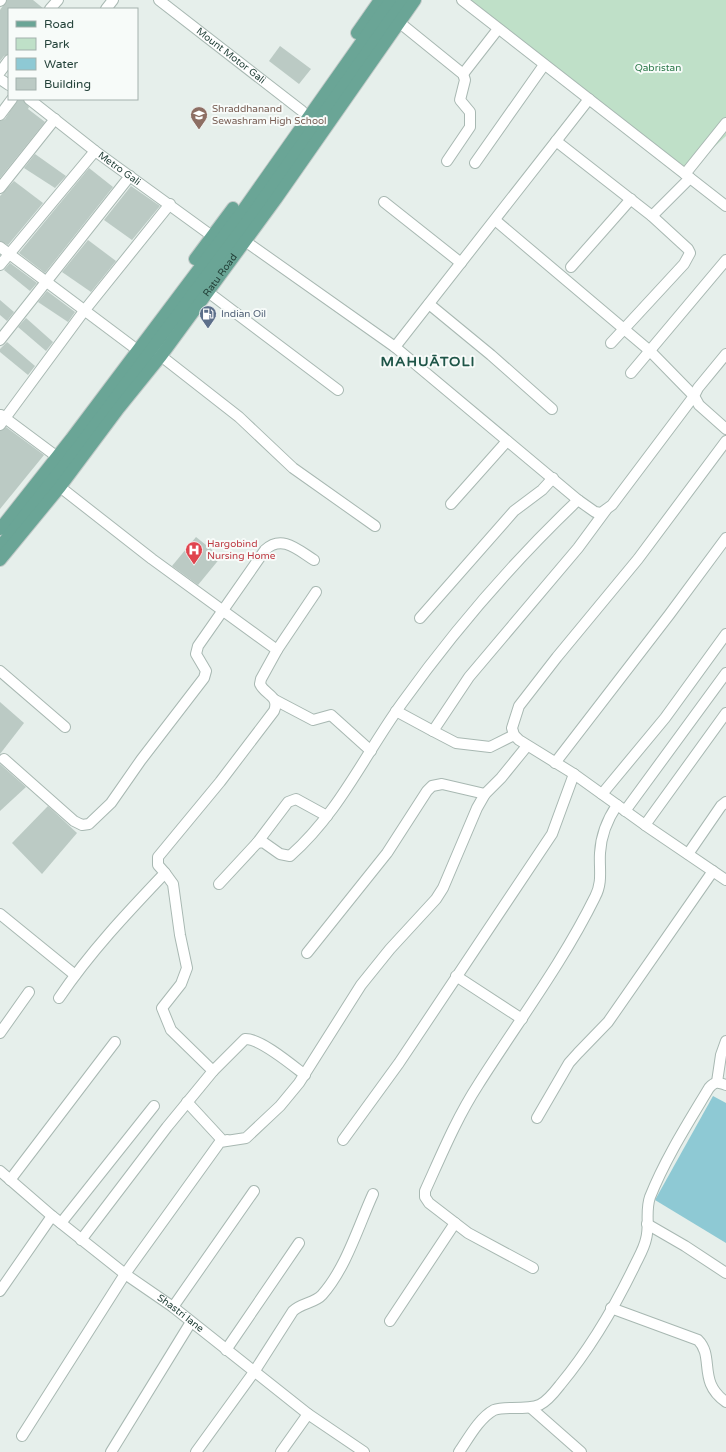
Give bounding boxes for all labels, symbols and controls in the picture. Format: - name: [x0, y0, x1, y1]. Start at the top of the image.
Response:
- legend: [8, 8, 138, 100]
- text: Road: [44, 17, 74, 31]
- street label: Mount Motor Gali: [194, 25, 268, 86]
- text: Park: [44, 37, 70, 51]
- text: Water: [44, 57, 79, 71]
- park label: Qabristan: [635, 62, 681, 74]
- text: Building: [44, 77, 91, 91]
- place label: Shraddhanand Sewashram High School: [212, 103, 327, 127]
- school or university icon: Shraddhanand Sewashram High School: [189, 105, 209, 130]
- street label: Metro Gali: [96, 149, 143, 188]
- street label: Ratu Road: [200, 251, 240, 299]
- fuel station icon: Indian Oil: [198, 304, 218, 329]
- place label: Indian Oil: [221, 308, 266, 320]
- district label: MAHUĀTOLI: [380, 353, 476, 370]
- place label: Hargobind Nursing Home: [207, 538, 276, 562]
- hospital icon: Hargobind Nursing Home: [184, 540, 204, 565]
- street label: Shastri lane: [155, 1292, 206, 1335]

